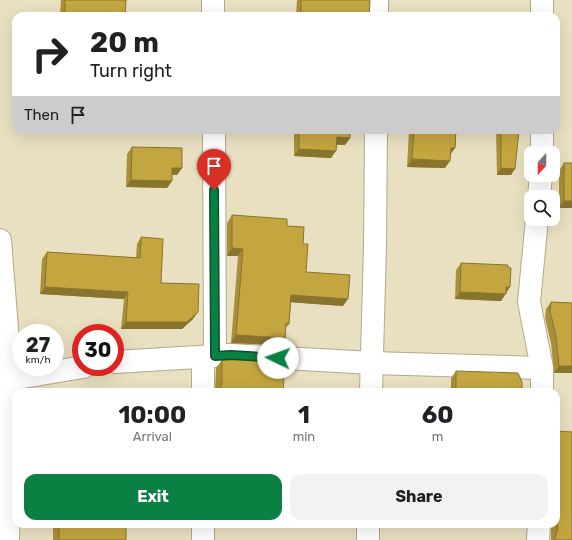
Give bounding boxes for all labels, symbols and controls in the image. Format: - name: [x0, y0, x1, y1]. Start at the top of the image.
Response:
- text: 20 m: [90, 26, 159, 59]
- icon: right: [24, 28, 76, 80]
- text: Turn right: [90, 60, 172, 82]
- icon: arrive: [67, 104, 89, 126]
- text: Then: [24, 106, 59, 124]
- north arrow: [524, 146, 560, 182]
- map controls: [524, 146, 560, 226]
- pin: [197, 149, 231, 190]
- icon: arrive: [203, 155, 225, 177]
- button: search: [524, 190, 560, 226]
- speed limit sign: 30: [72, 324, 124, 376]
- text: 27: [26, 333, 50, 357]
- position arrow: [257, 337, 299, 379]
- text: km/h: [26, 354, 50, 366]
- text: 10:00: [118, 401, 186, 429]
- text: 1: [298, 401, 310, 429]
- text: 60: [422, 401, 454, 429]
- text: Arrival: [133, 429, 172, 444]
- text: min: [293, 429, 315, 444]
- text: m: [432, 429, 443, 444]
- button: Exit: [24, 474, 282, 520]
- button: Share: [290, 474, 548, 520]

